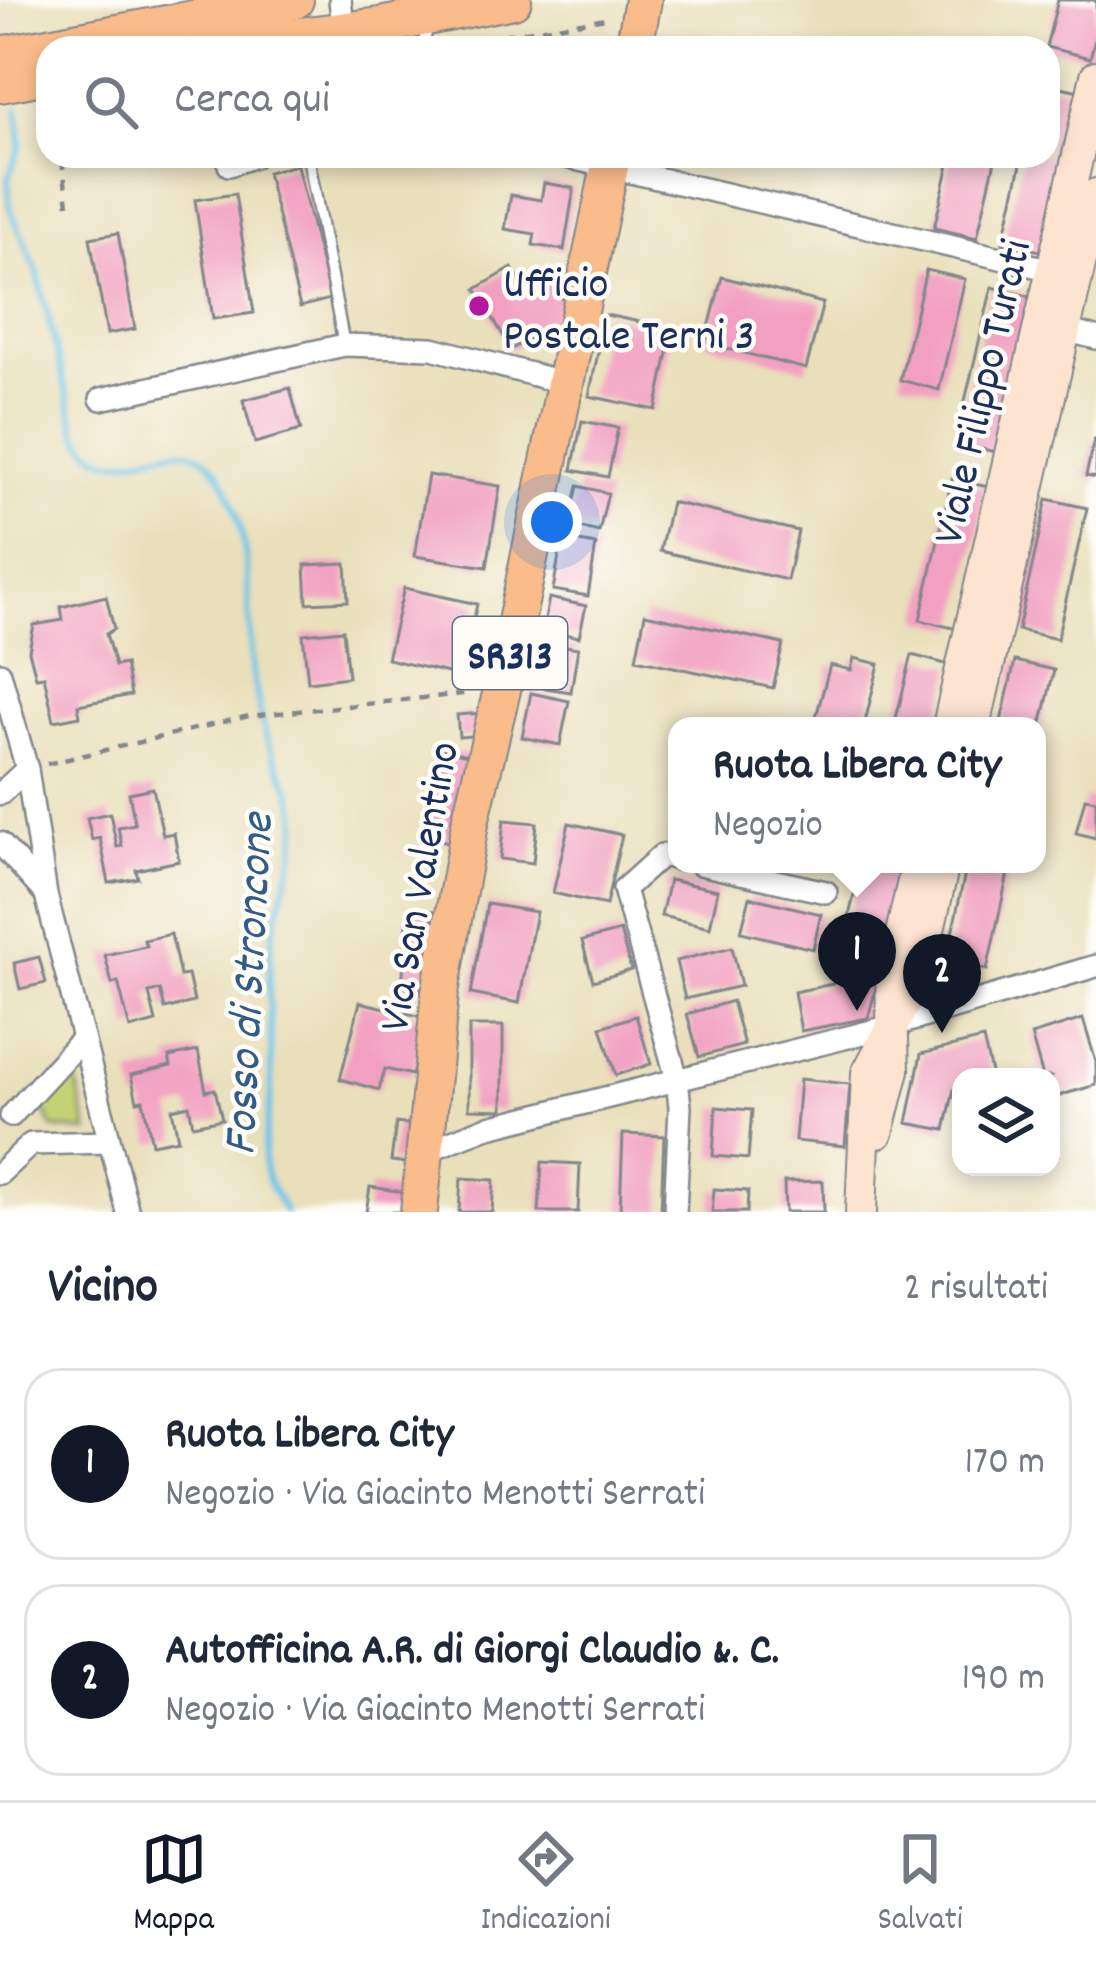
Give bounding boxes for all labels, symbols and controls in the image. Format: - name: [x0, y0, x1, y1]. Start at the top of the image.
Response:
- search box: [36, 36, 1060, 168]
- icon: search: [78, 69, 144, 135]
- text: Cerca qui: [174, 70, 330, 134]
- street label: Viale Filippo Turati: [920, 234, 1052, 551]
- place label: Ufficio Postale Terni 3: [503, 255, 755, 371]
- marker: Ufficio Postale Terni 3: [466, 293, 492, 319]
- your location: [522, 492, 582, 552]
- road number: SR313: [453, 617, 567, 689]
- popup: [668, 717, 1046, 873]
- text: Ruota Libera City: [713, 736, 1001, 800]
- street label: Via San Valentino: [366, 737, 480, 1037]
- text: Negozio: [713, 800, 823, 855]
- water label: Fosso di Stroncone: [209, 809, 296, 1157]
- pin: 1: [818, 912, 896, 1011]
- pin: 2: [903, 934, 981, 1033]
- map controls: [952, 1068, 1060, 1176]
- button: layers: [952, 1068, 1060, 1176]
- text: Vicino: [48, 1254, 158, 1326]
- text: 2 risultati: [904, 1263, 1048, 1318]
- text: Ruota Libera City: [165, 1405, 454, 1469]
- text: 1: [86, 1437, 94, 1492]
- text: 170 m: [965, 1437, 1045, 1492]
- text: Negozio · Via Giacinto Menotti Serrati: [165, 1469, 705, 1524]
- text: Autofficina A.R. di Giorgi Claudio &. C.: [165, 1621, 779, 1685]
- text: 2: [81, 1653, 99, 1708]
- text: 190 m: [962, 1653, 1045, 1708]
- text: Negozio · Via Giacinto Menotti Serrati: [165, 1685, 705, 1740]
- tab: Mappa: [133, 1826, 214, 1945]
- tab: Indicazioni: [481, 1826, 611, 1945]
- tab: Salvati: [877, 1826, 963, 1945]

